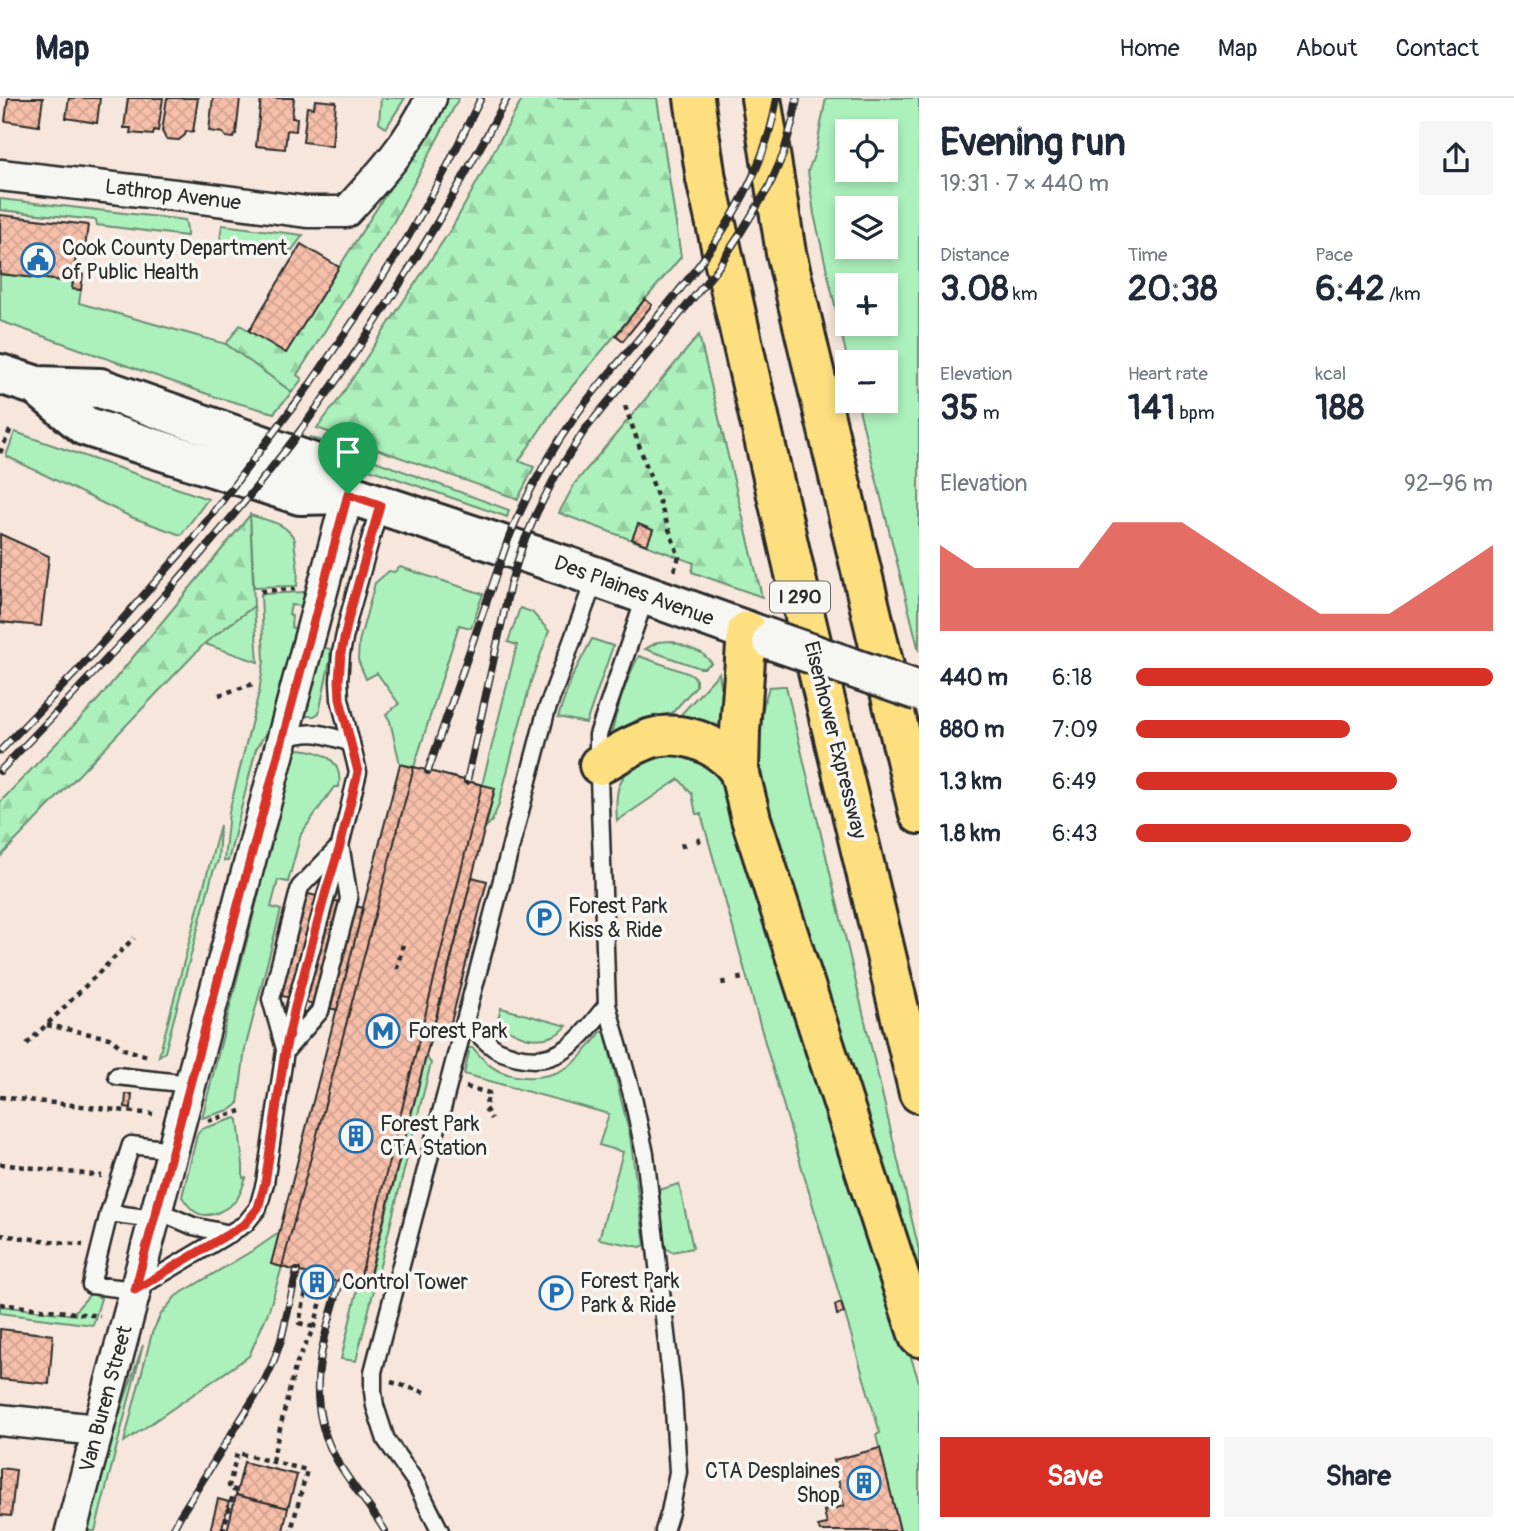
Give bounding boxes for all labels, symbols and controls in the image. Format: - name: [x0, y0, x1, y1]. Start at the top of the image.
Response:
- text: Map: [35, 28, 90, 69]
- text: Home: [1119, 34, 1180, 63]
- text: Map: [1218, 34, 1258, 63]
- text: About: [1296, 34, 1358, 63]
- text: Contact: [1396, 34, 1479, 63]
- map controls: [835, 119, 898, 413]
- button: locate: [835, 119, 898, 182]
- text: Evening run: [940, 119, 1126, 167]
- button: share: [1419, 121, 1493, 195]
- text: 19:31 · 7 × 440 m: [940, 169, 1109, 198]
- street label: Lathrop Avenue: [103, 173, 243, 217]
- button: layers: [835, 196, 898, 259]
- place label: Cook County Department of Public Health: [62, 235, 288, 286]
- public building icon: Cook County Department of Public Health: [19, 241, 57, 279]
- text: Distance: [940, 243, 1009, 267]
- text: Time: [1128, 243, 1167, 267]
- text: Pace: [1315, 243, 1353, 267]
- text: 3.08: [940, 267, 1009, 311]
- text: 20:38: [1128, 267, 1218, 311]
- text: 6:42: [1315, 267, 1385, 311]
- button: +: [835, 273, 898, 336]
- text: km: [1009, 282, 1038, 306]
- text: /km: [1385, 282, 1421, 306]
- button: −: [835, 350, 898, 413]
- text: Elevation: [940, 362, 1012, 386]
- text: Heart rate: [1128, 362, 1208, 386]
- text: kcal: [1315, 362, 1346, 386]
- text: 35: [940, 386, 979, 430]
- text: 141: [1128, 386, 1175, 430]
- text: 188: [1315, 386, 1364, 430]
- text: m: [979, 401, 1000, 425]
- text: bpm: [1175, 401, 1215, 425]
- pin: [318, 422, 378, 494]
- icon: arrive: [329, 433, 367, 471]
- text: Elevation: [940, 469, 1028, 498]
- text: 92–96 m: [1404, 469, 1493, 498]
- street label: Des Plaines Avenue: [550, 550, 718, 633]
- road number: I 290: [770, 582, 830, 612]
- street label: Eisenhower Expressway: [797, 638, 873, 842]
- text: 440 m: [940, 663, 1008, 692]
- text: 6:18: [1052, 663, 1092, 692]
- text: 880 m: [940, 715, 1004, 744]
- text: 7:09: [1052, 715, 1098, 744]
- text: 1.3 km: [940, 767, 1002, 796]
- text: 6:49: [1052, 767, 1097, 796]
- text: 1.8 km: [940, 819, 1001, 848]
- text: 6:43: [1052, 819, 1098, 848]
- place label: Forest Park Kiss & Ride: [568, 893, 668, 944]
- parking icon: Forest Park Kiss & Ride: [525, 899, 563, 937]
- metro station icon: Forest Park: [364, 1012, 402, 1050]
- place label: Forest Park: [408, 1018, 508, 1045]
- place label: Forest Park CTA Station: [380, 1111, 487, 1162]
- building icon: Forest Park CTA Station: [337, 1117, 375, 1155]
- building icon: Control Tower: [298, 1263, 336, 1301]
- place label: Forest Park Park & Ride: [580, 1268, 680, 1319]
- place label: Control Tower: [342, 1269, 468, 1296]
- parking icon: Forest Park Park & Ride: [537, 1274, 575, 1312]
- street label: Van Buren Street: [73, 1322, 139, 1475]
- button: Save: [940, 1437, 1210, 1517]
- button: Share: [1224, 1437, 1493, 1517]
- place label: CTA Desplaines Shop: [705, 1458, 841, 1509]
- building icon: CTA Desplaines Shop: [845, 1464, 883, 1502]

